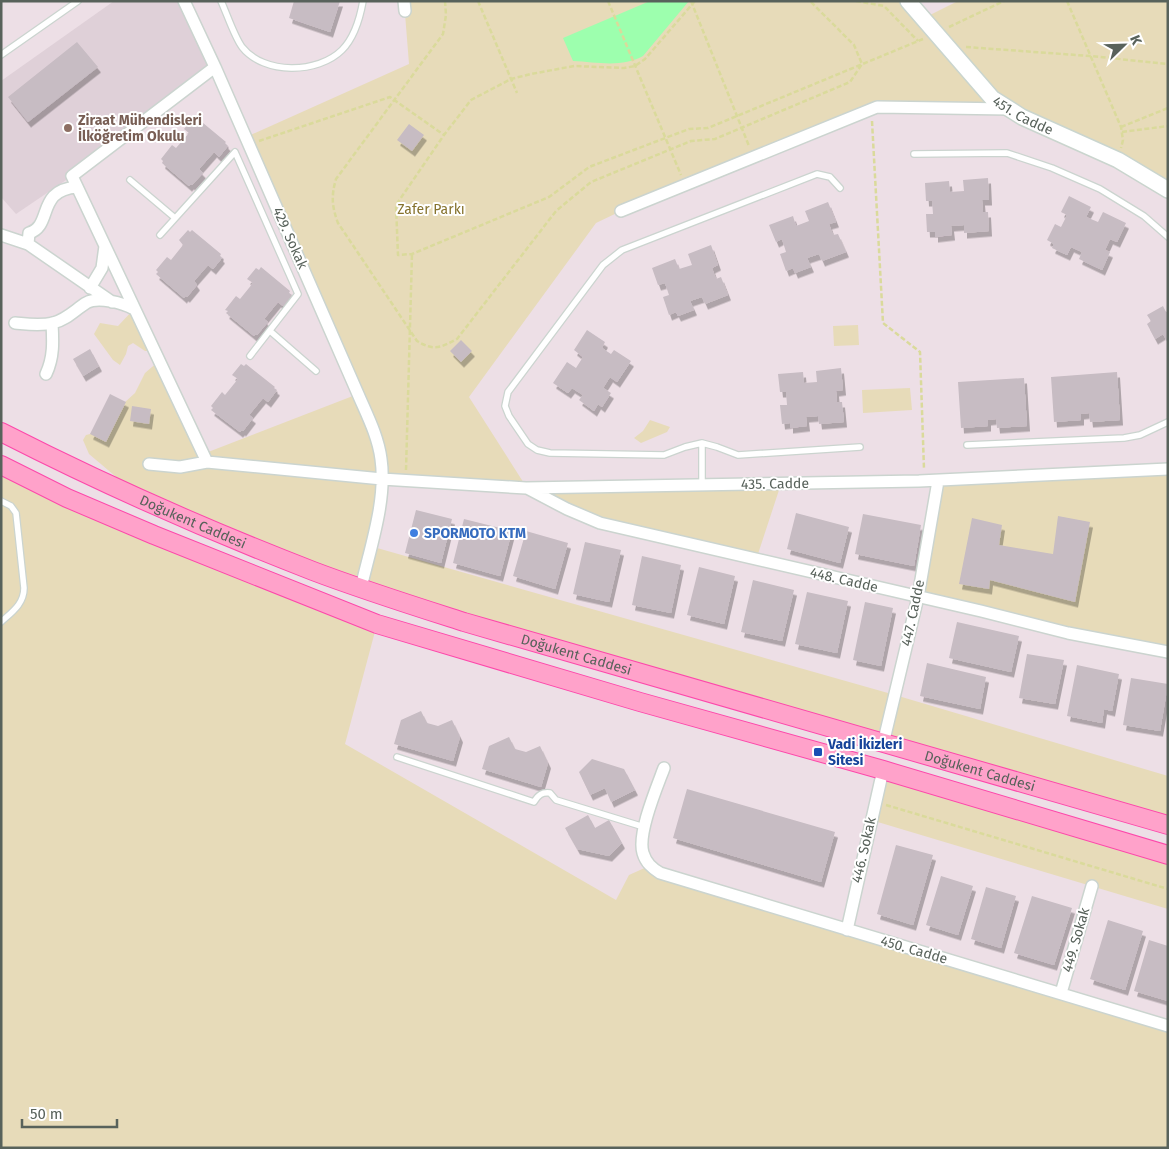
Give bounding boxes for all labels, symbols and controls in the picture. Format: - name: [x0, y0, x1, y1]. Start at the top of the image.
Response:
- north arrow: [1099, 20, 1149, 70]
- text: K: [1126, 33, 1146, 49]
- street label: 451. Cadde: [990, 92, 1056, 138]
- place label: Ziraat Mühendisleri İlköğretim Okulu: [78, 112, 202, 145]
- marker: Ziraat Mühendisleri İlköğretim Okulu: [62, 122, 74, 134]
- park label: Zafer Parkı: [397, 201, 465, 218]
- street label: 429. Sokak: [269, 204, 312, 272]
- street label: 435. Cadde: [741, 475, 809, 493]
- street label: Doğukent Caddesi: [137, 491, 249, 552]
- place label: SPORMOTO KTM: [424, 525, 526, 542]
- marker: SPORMOTO KTM: [408, 527, 420, 539]
- street label: 448. Cadde: [808, 564, 880, 596]
- street label: 447. Cadde: [898, 578, 928, 648]
- street label: Doğukent Caddesi: [519, 630, 634, 678]
- place label: Vadi İkizleri Sitesi: [827, 735, 902, 769]
- marker: Vadi İkizleri Sitesi: [812, 746, 824, 758]
- street label: Doğukent Caddesi: [923, 747, 1037, 795]
- street label: 446. Sokak: [848, 815, 880, 885]
- street label: 449. Sokak: [1059, 905, 1094, 974]
- street label: 450. Cadde: [879, 932, 949, 968]
- scale bar: [22, 1096, 118, 1128]
- text: 50 m: [30, 1105, 63, 1123]

